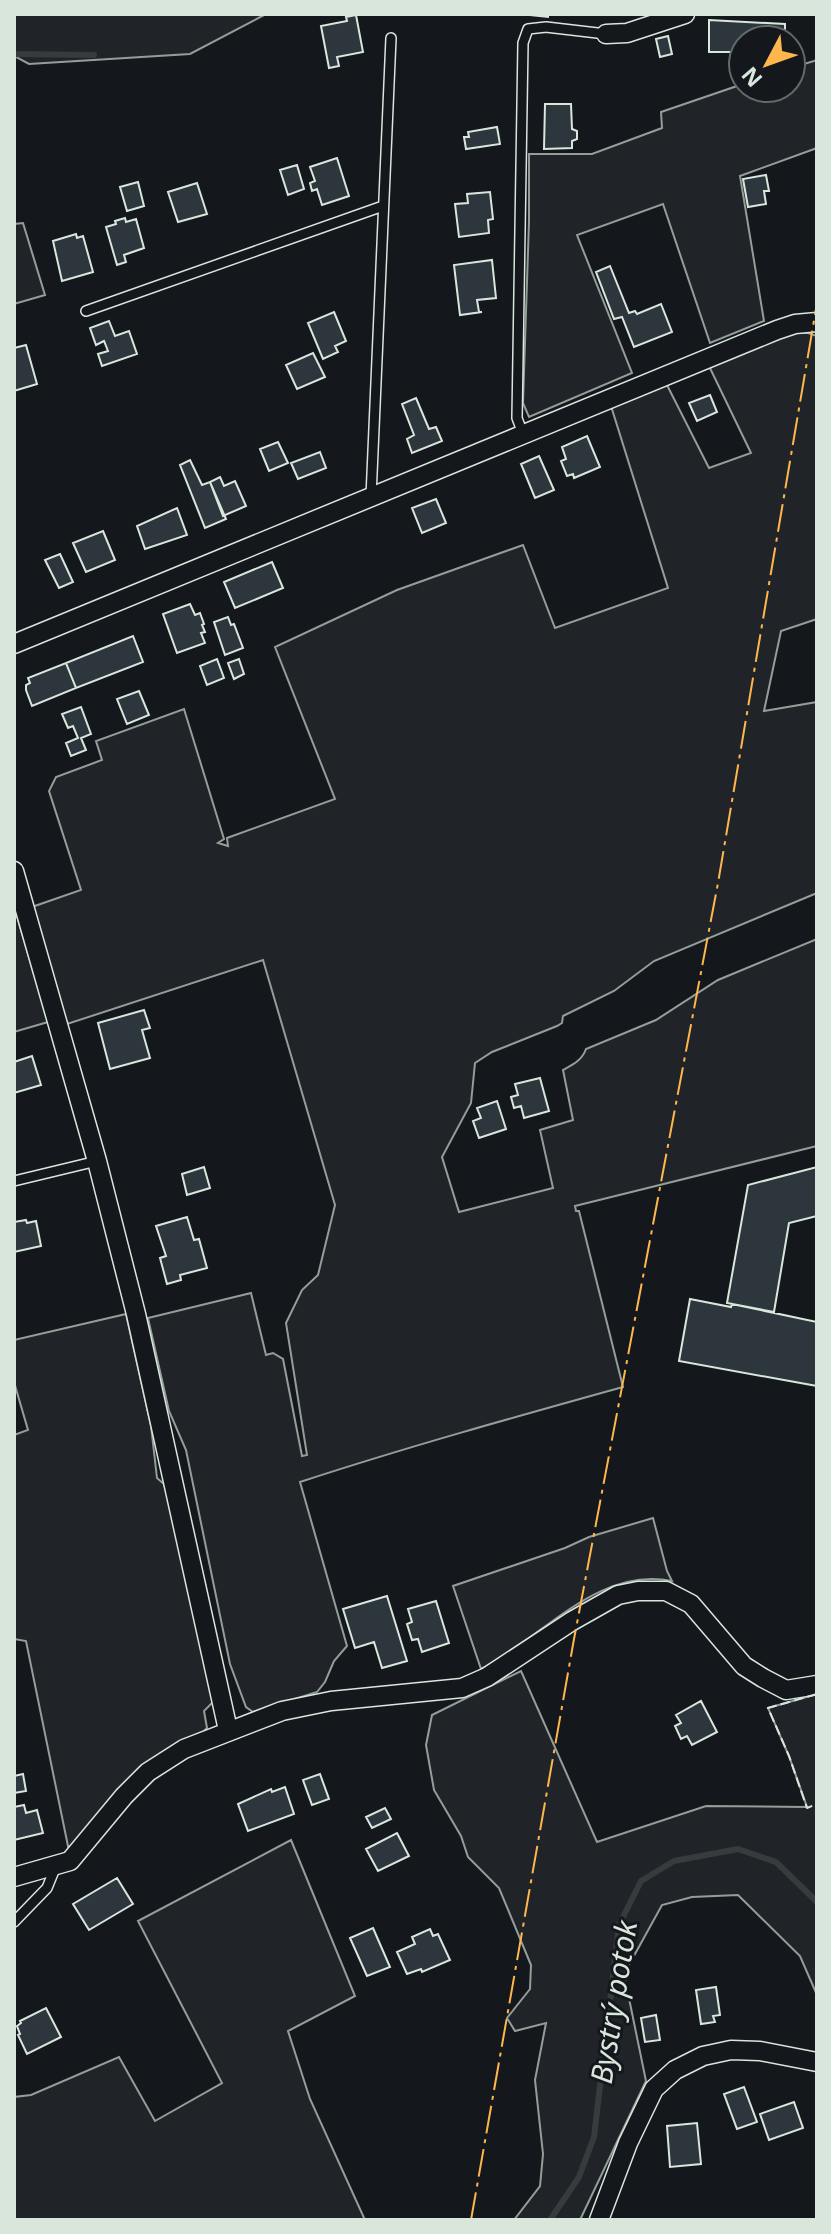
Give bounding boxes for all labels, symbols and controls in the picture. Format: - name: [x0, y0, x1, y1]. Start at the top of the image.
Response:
- north arrow: [727, 24, 807, 104]
- text: N: [734, 61, 768, 94]
- water label: Bystrý potok: [580, 1916, 646, 2087]

